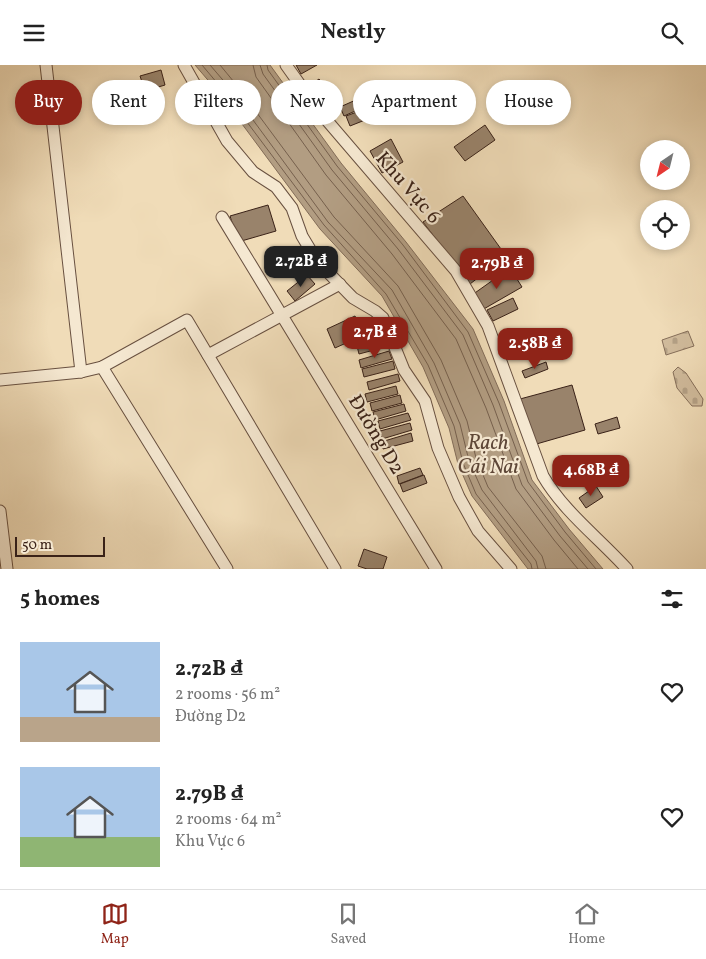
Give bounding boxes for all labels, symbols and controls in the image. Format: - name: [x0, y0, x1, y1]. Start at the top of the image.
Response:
- text: Nestly: [320, 17, 386, 48]
- icon: menu: [20, 19, 48, 47]
- icon: search: [658, 19, 686, 47]
- chip: Buy: [15, 80, 82, 125]
- chip: Rent: [92, 80, 165, 125]
- chip: Filters: [175, 80, 261, 125]
- chip: New: [271, 80, 343, 125]
- chip: Apartment: [353, 80, 476, 125]
- chip: House: [486, 80, 571, 125]
- north arrow: [640, 140, 690, 190]
- map controls: [640, 140, 690, 250]
- street label: Khu Vực 6: [368, 146, 447, 231]
- button: locate: [640, 200, 690, 250]
- pin: 2.72B ₫: [255, 245, 347, 288]
- pin: 2.79B ₫: [451, 247, 543, 290]
- text: 2.72B ₫: [275, 251, 327, 273]
- text: 2.79B ₫: [471, 253, 523, 275]
- pin: 2.7B ₫: [334, 317, 416, 359]
- text: 2.7B ₫: [353, 322, 397, 344]
- pin: 2.58B ₫: [489, 327, 581, 370]
- text: 2.58B ₫: [509, 333, 561, 355]
- street label: Đường D2: [340, 390, 410, 480]
- water label: Rạch Cái Nai: [457, 429, 519, 482]
- pin: 4.68B ₫: [545, 455, 637, 497]
- text: 4.68B ₫: [563, 460, 619, 482]
- scale bar: [15, 534, 105, 557]
- text: 50 m: [22, 536, 52, 555]
- text: 5 homes: [20, 585, 100, 614]
- icon: filters: [658, 585, 686, 613]
- text: 2.72B ₫: [175, 655, 243, 684]
- icon: home: [60, 662, 120, 722]
- icon: heart: [658, 678, 686, 706]
- text: 2 rooms · 56 m²: [175, 684, 280, 706]
- text: Đường D2: [175, 706, 246, 728]
- text: 2.79B ₫: [175, 780, 244, 809]
- icon: home: [60, 787, 120, 847]
- icon: heart: [658, 803, 686, 831]
- text: 2 rooms · 64 m²: [175, 809, 282, 831]
- text: Khu Vực 6: [175, 831, 245, 853]
- tab: Map: [101, 900, 129, 949]
- tab: Saved: [330, 900, 367, 949]
- tab: Home: [568, 900, 605, 949]

